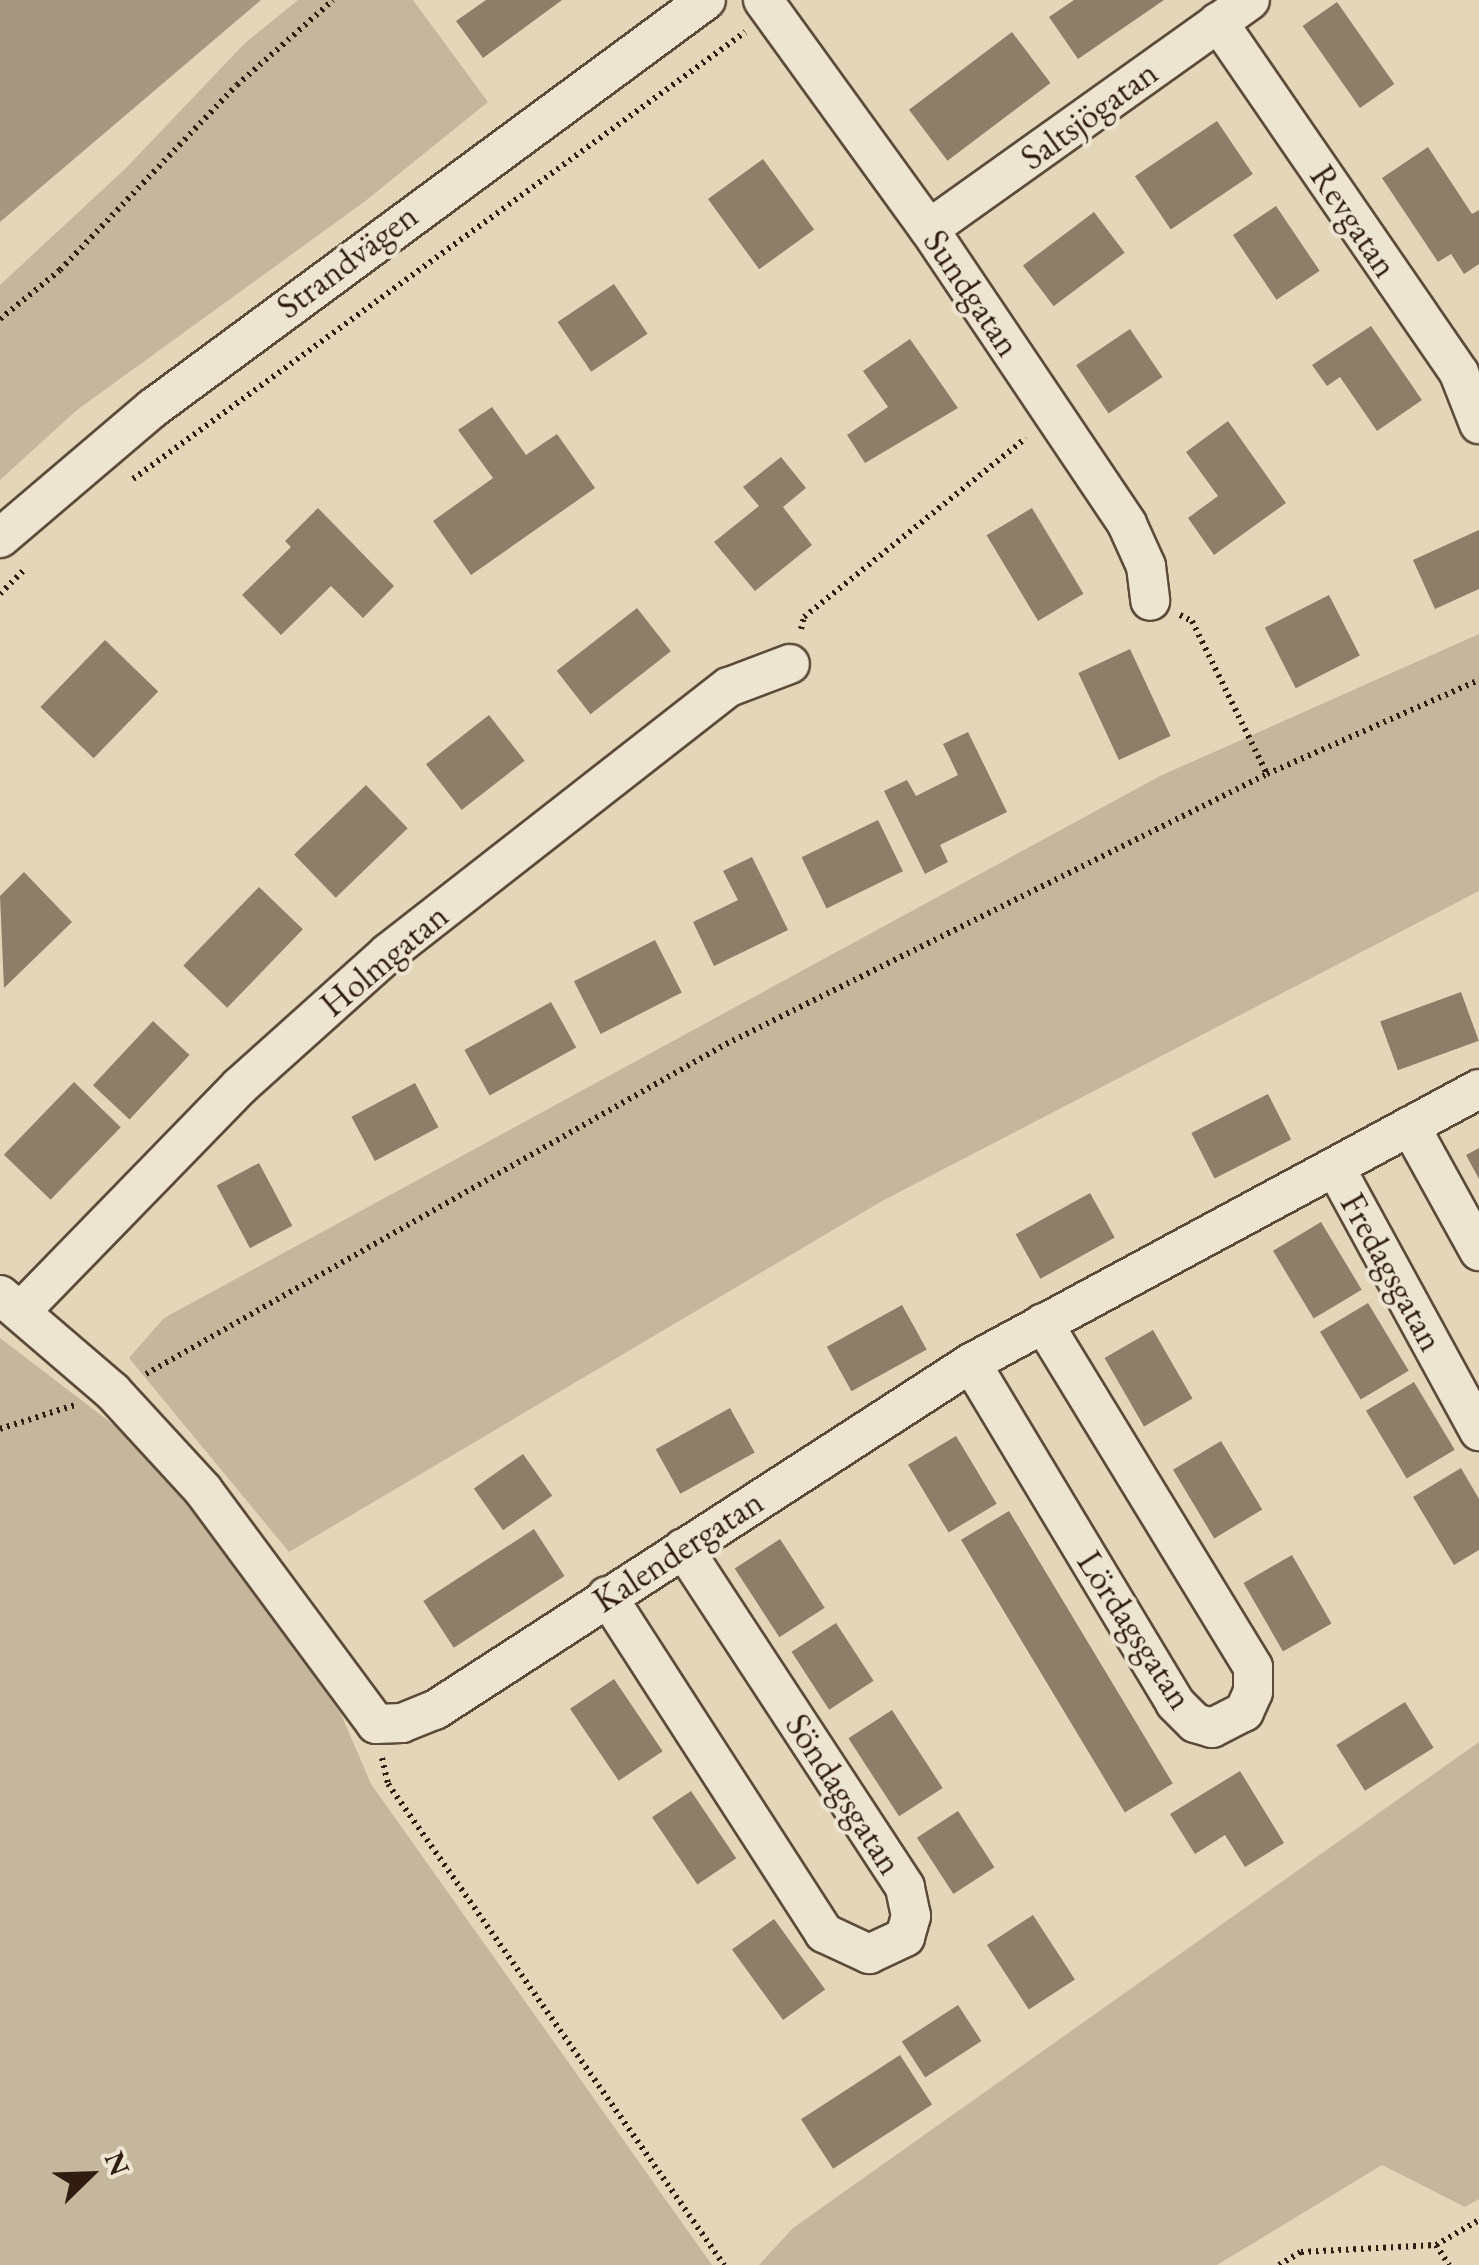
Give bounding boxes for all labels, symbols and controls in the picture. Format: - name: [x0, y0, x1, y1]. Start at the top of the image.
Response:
- street label: Saltsjögatan: [1012, 51, 1166, 179]
- street label: Revgatan: [1301, 157, 1407, 285]
- street label: Strandvägen: [268, 195, 426, 327]
- street label: Sundgatan: [914, 222, 1030, 364]
- street label: Holmgatan: [312, 895, 456, 1025]
- street label: Fredagsgatan: [1332, 1186, 1452, 1358]
- street label: Kalendergatan: [585, 1481, 771, 1621]
- street label: Lördagsgatan: [1068, 1543, 1202, 1717]
- street label: Söndagsgatan: [777, 1706, 911, 1882]
- north arrow: [40, 2125, 140, 2225]
- text: N: [97, 2146, 139, 2181]

